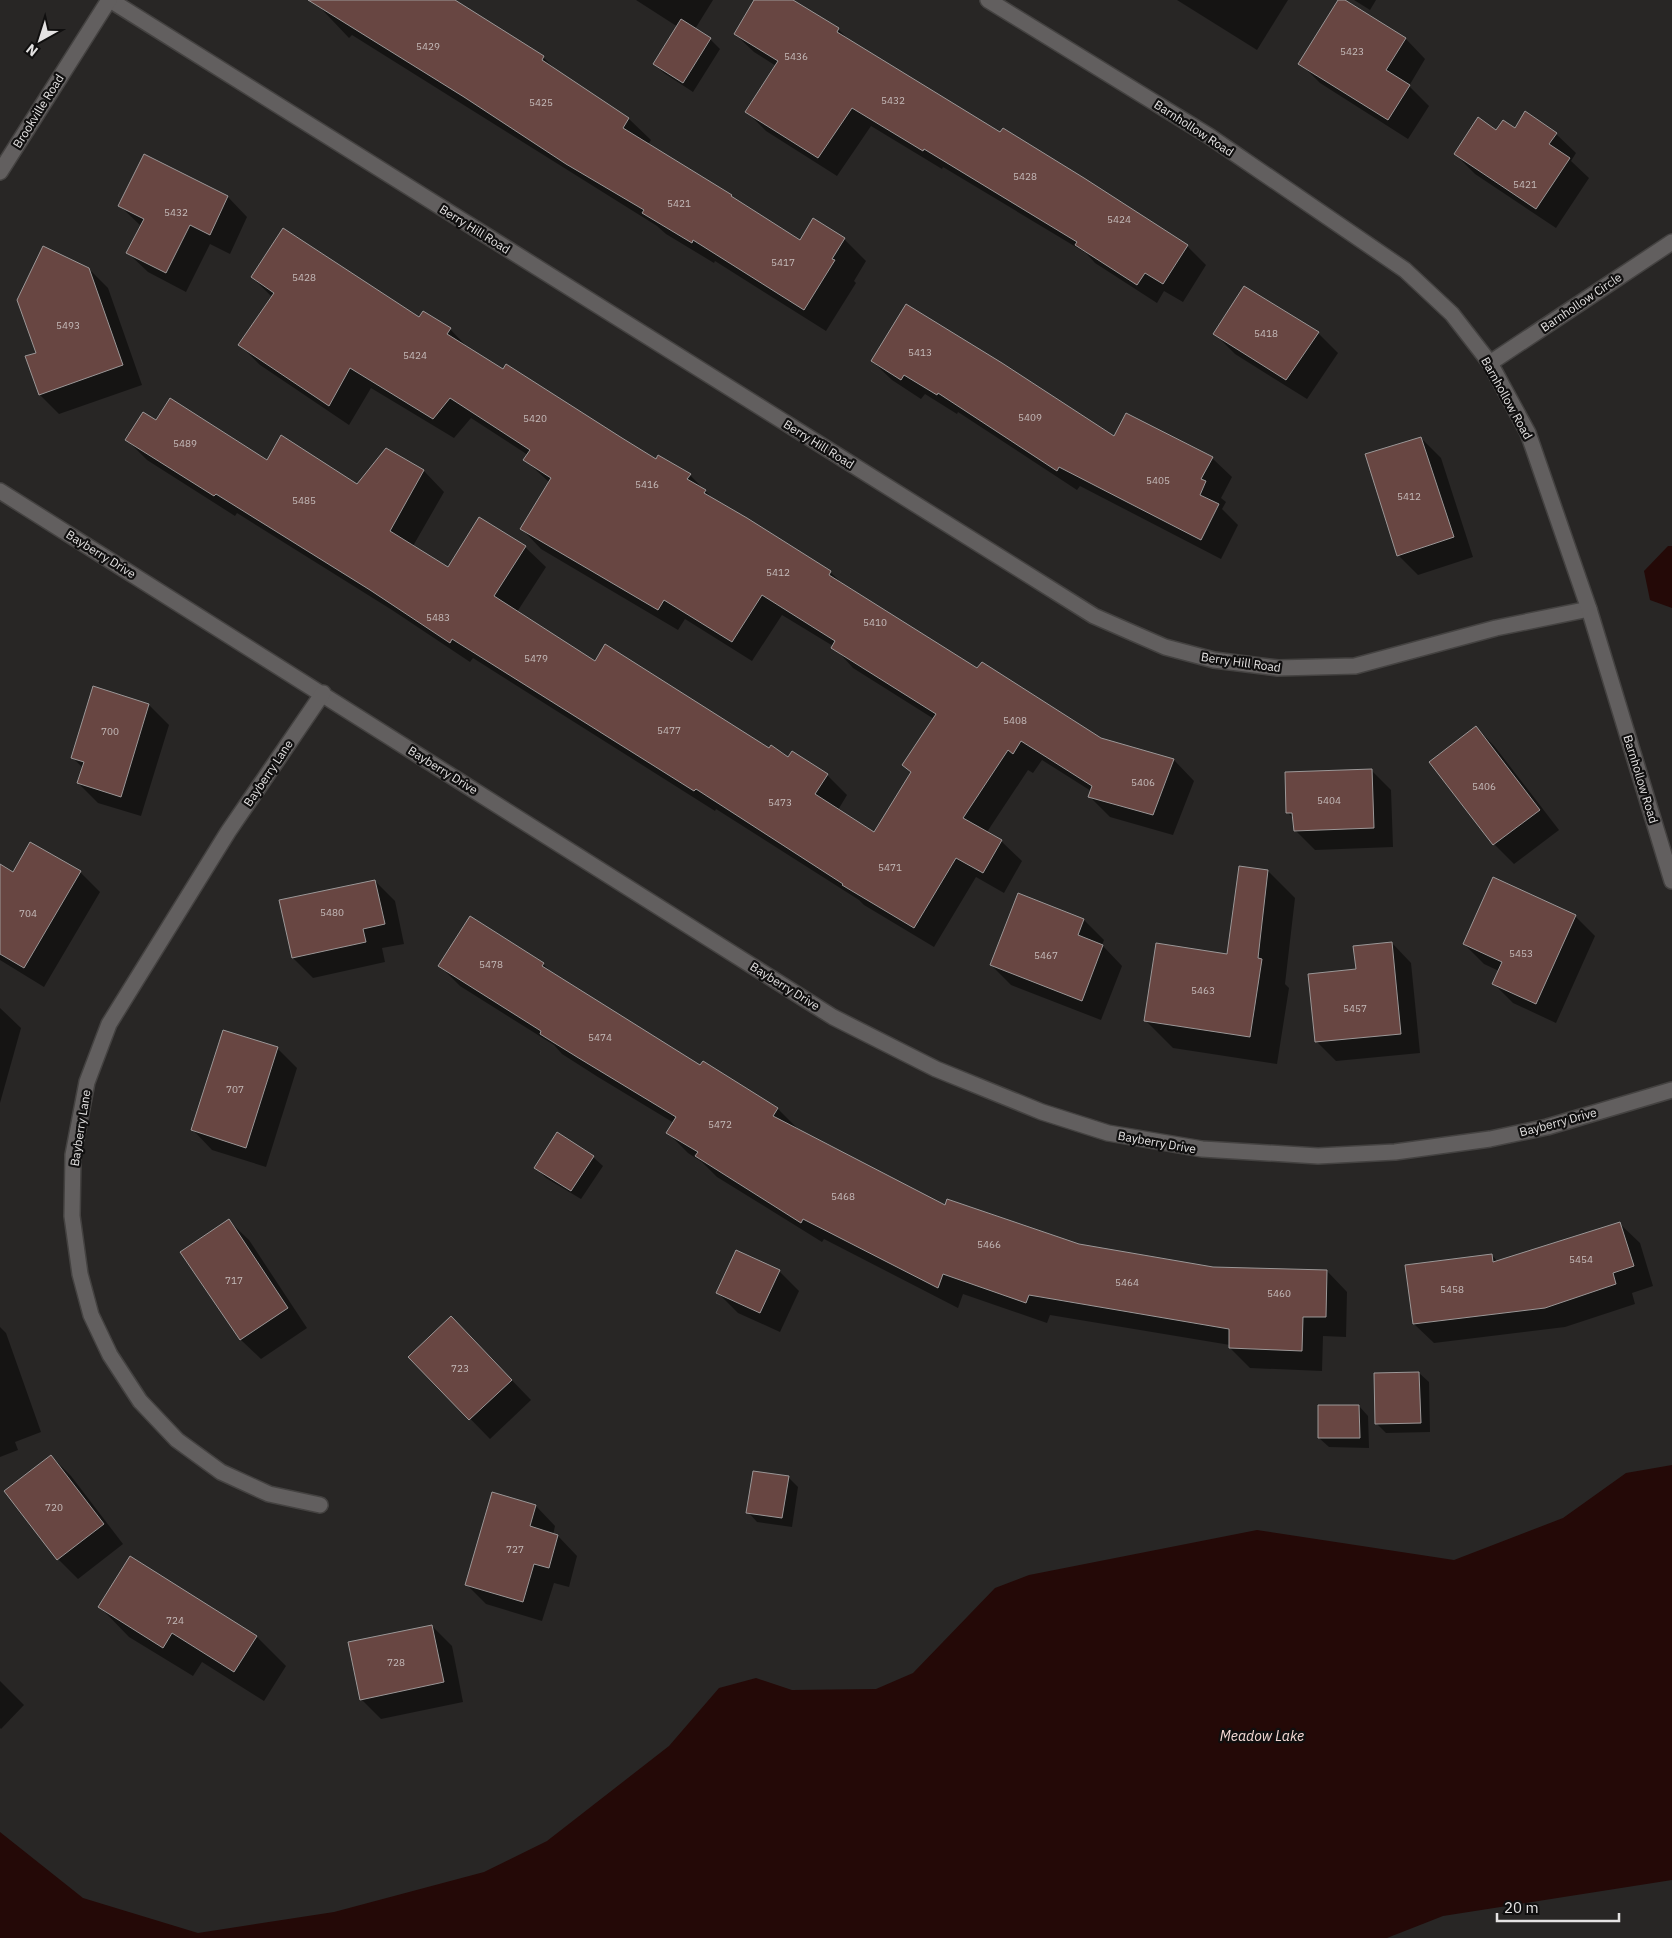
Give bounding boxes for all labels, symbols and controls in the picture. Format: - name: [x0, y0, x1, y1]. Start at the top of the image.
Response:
- north arrow: [15, 15, 65, 65]
- text: N: [22, 40, 41, 60]
- house number: 5429: [416, 40, 440, 53]
- house number: 5423: [1340, 45, 1364, 58]
- house number: 5436: [784, 50, 808, 63]
- street label: Brookville Road: [9, 71, 67, 151]
- house number: 5432: [881, 94, 905, 107]
- house number: 5425: [529, 96, 553, 109]
- street label: Barnhollow Road: [1151, 97, 1237, 159]
- house number: 5428: [1013, 170, 1037, 183]
- house number: 5421: [1513, 178, 1537, 191]
- house number: 5421: [667, 197, 691, 210]
- street label: Berry Hill Road: [437, 201, 513, 257]
- house number: 5432: [164, 206, 188, 219]
- house number: 5424: [1107, 213, 1131, 226]
- house number: 5417: [771, 256, 795, 269]
- street label: Barnhollow Circle: [1537, 269, 1625, 335]
- house number: 5428: [292, 271, 316, 284]
- house number: 5493: [56, 319, 80, 332]
- house number: 5418: [1254, 327, 1278, 340]
- house number: 5413: [908, 346, 932, 359]
- house number: 5424: [403, 349, 427, 362]
- street label: Barnhollow Road: [1478, 354, 1536, 442]
- house number: 5409: [1018, 411, 1042, 424]
- house number: 5420: [523, 412, 547, 425]
- street label: Berry Hill Road: [781, 416, 857, 472]
- house number: 5489: [173, 437, 197, 450]
- house number: 5405: [1146, 474, 1170, 487]
- house number: 5416: [635, 478, 659, 491]
- house number: 5412: [1397, 490, 1421, 503]
- house number: 5485: [292, 494, 316, 507]
- street label: Bayberry Drive: [63, 527, 139, 582]
- house number: 5412: [766, 566, 790, 579]
- house number: 5483: [426, 611, 450, 624]
- house number: 5410: [863, 616, 887, 629]
- street label: Berry Hill Road: [1200, 649, 1282, 675]
- house number: 5479: [524, 652, 548, 665]
- house number: 5408: [1003, 714, 1027, 727]
- house number: 5477: [657, 724, 681, 737]
- house number: 700: [101, 725, 119, 738]
- street label: Barnhollow Road: [1620, 733, 1662, 825]
- street label: Bayberry Lane: [240, 736, 296, 809]
- street label: Bayberry Drive: [405, 743, 481, 798]
- house number: 5406: [1131, 776, 1155, 789]
- house number: 5406: [1472, 780, 1496, 793]
- house number: 5404: [1317, 794, 1341, 807]
- house number: 5473: [768, 796, 792, 809]
- house number: 5471: [878, 861, 902, 874]
- house number: 5480: [320, 906, 344, 919]
- house number: 704: [19, 907, 37, 920]
- house number: 5453: [1509, 947, 1533, 960]
- house number: 5467: [1034, 949, 1058, 962]
- house number: 5478: [479, 958, 503, 971]
- street label: Bayberry Drive: [747, 959, 823, 1014]
- house number: 5463: [1191, 984, 1215, 997]
- house number: 5457: [1343, 1002, 1367, 1015]
- house number: 5474: [588, 1031, 612, 1044]
- house number: 707: [226, 1083, 244, 1096]
- street label: Bayberry Lane: [67, 1088, 94, 1167]
- street label: Bayberry Drive: [1518, 1104, 1599, 1140]
- house number: 5472: [708, 1118, 732, 1131]
- street label: Bayberry Drive: [1117, 1128, 1198, 1156]
- house number: 5468: [831, 1190, 855, 1203]
- house number: 5466: [977, 1238, 1001, 1251]
- house number: 5454: [1569, 1253, 1593, 1266]
- house number: 717: [225, 1274, 243, 1287]
- house number: 5464: [1115, 1276, 1139, 1289]
- house number: 5458: [1440, 1283, 1464, 1296]
- house number: 5460: [1267, 1287, 1291, 1300]
- house number: 723: [451, 1362, 469, 1375]
- house number: 720: [45, 1501, 63, 1514]
- house number: 727: [506, 1543, 524, 1556]
- house number: 724: [166, 1614, 184, 1627]
- house number: 728: [387, 1656, 405, 1669]
- water label: Meadow Lake: [1220, 1727, 1304, 1745]
- scale bar: [1497, 1890, 1620, 1922]
- text: 20 m: [1504, 1898, 1539, 1917]

